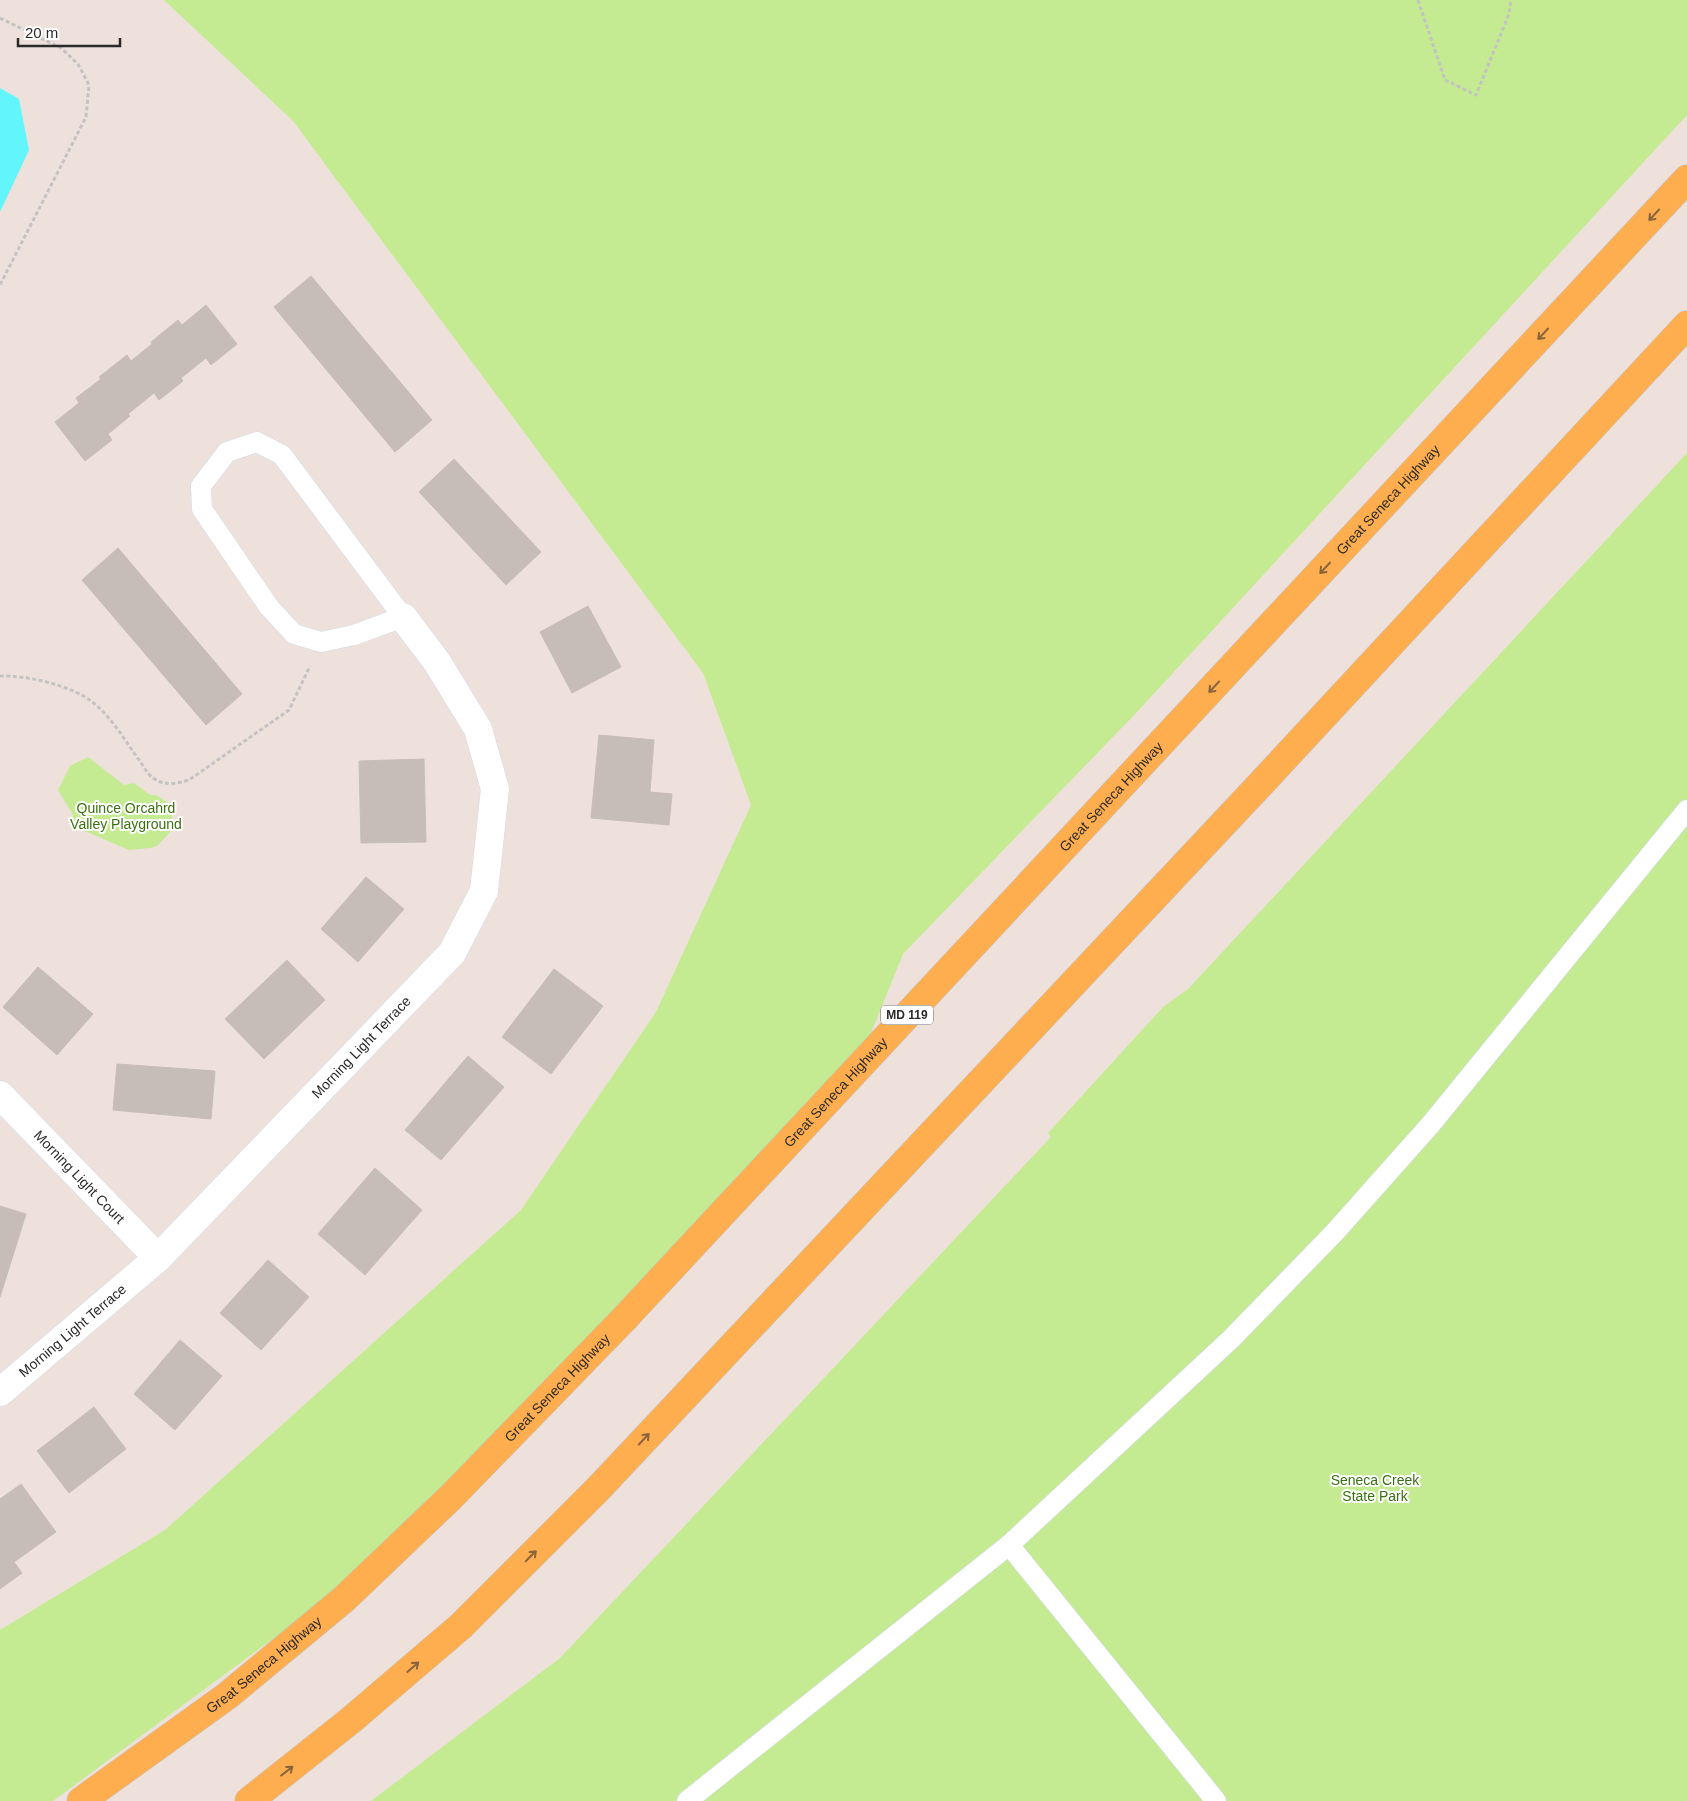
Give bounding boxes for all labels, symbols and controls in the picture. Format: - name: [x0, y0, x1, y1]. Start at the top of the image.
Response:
- scale bar: [18, 15, 120, 47]
- text: 20 m: [25, 24, 58, 41]
- one-way arrow: [1648, 209, 1660, 222]
- one-way arrow: [1537, 328, 1549, 340]
- street label: Great Seneca Highway: [1333, 442, 1443, 558]
- one-way arrow: [1319, 562, 1331, 574]
- one-way arrow: [1208, 680, 1220, 693]
- street label: Great Seneca Highway: [1056, 739, 1166, 855]
- park label: Quince Orcahrd Valley Playground: [70, 800, 182, 832]
- street label: Morning Light Terrace: [309, 993, 414, 1101]
- road number: MD 119: [881, 1006, 933, 1024]
- street label: Great Seneca Highway: [780, 1034, 890, 1150]
- street label: Morning Light Court: [31, 1127, 128, 1227]
- street label: Morning Light Terrace: [16, 1281, 129, 1380]
- street label: Great Seneca Highway: [501, 1330, 613, 1445]
- one-way arrow: [638, 1433, 650, 1446]
- park label: Seneca Creek State Park: [1331, 1472, 1420, 1504]
- one-way arrow: [524, 1550, 537, 1562]
- street label: Great Seneca Highway: [203, 1613, 325, 1716]
- one-way arrow: [406, 1662, 419, 1673]
- one-way arrow: [280, 1765, 293, 1776]

